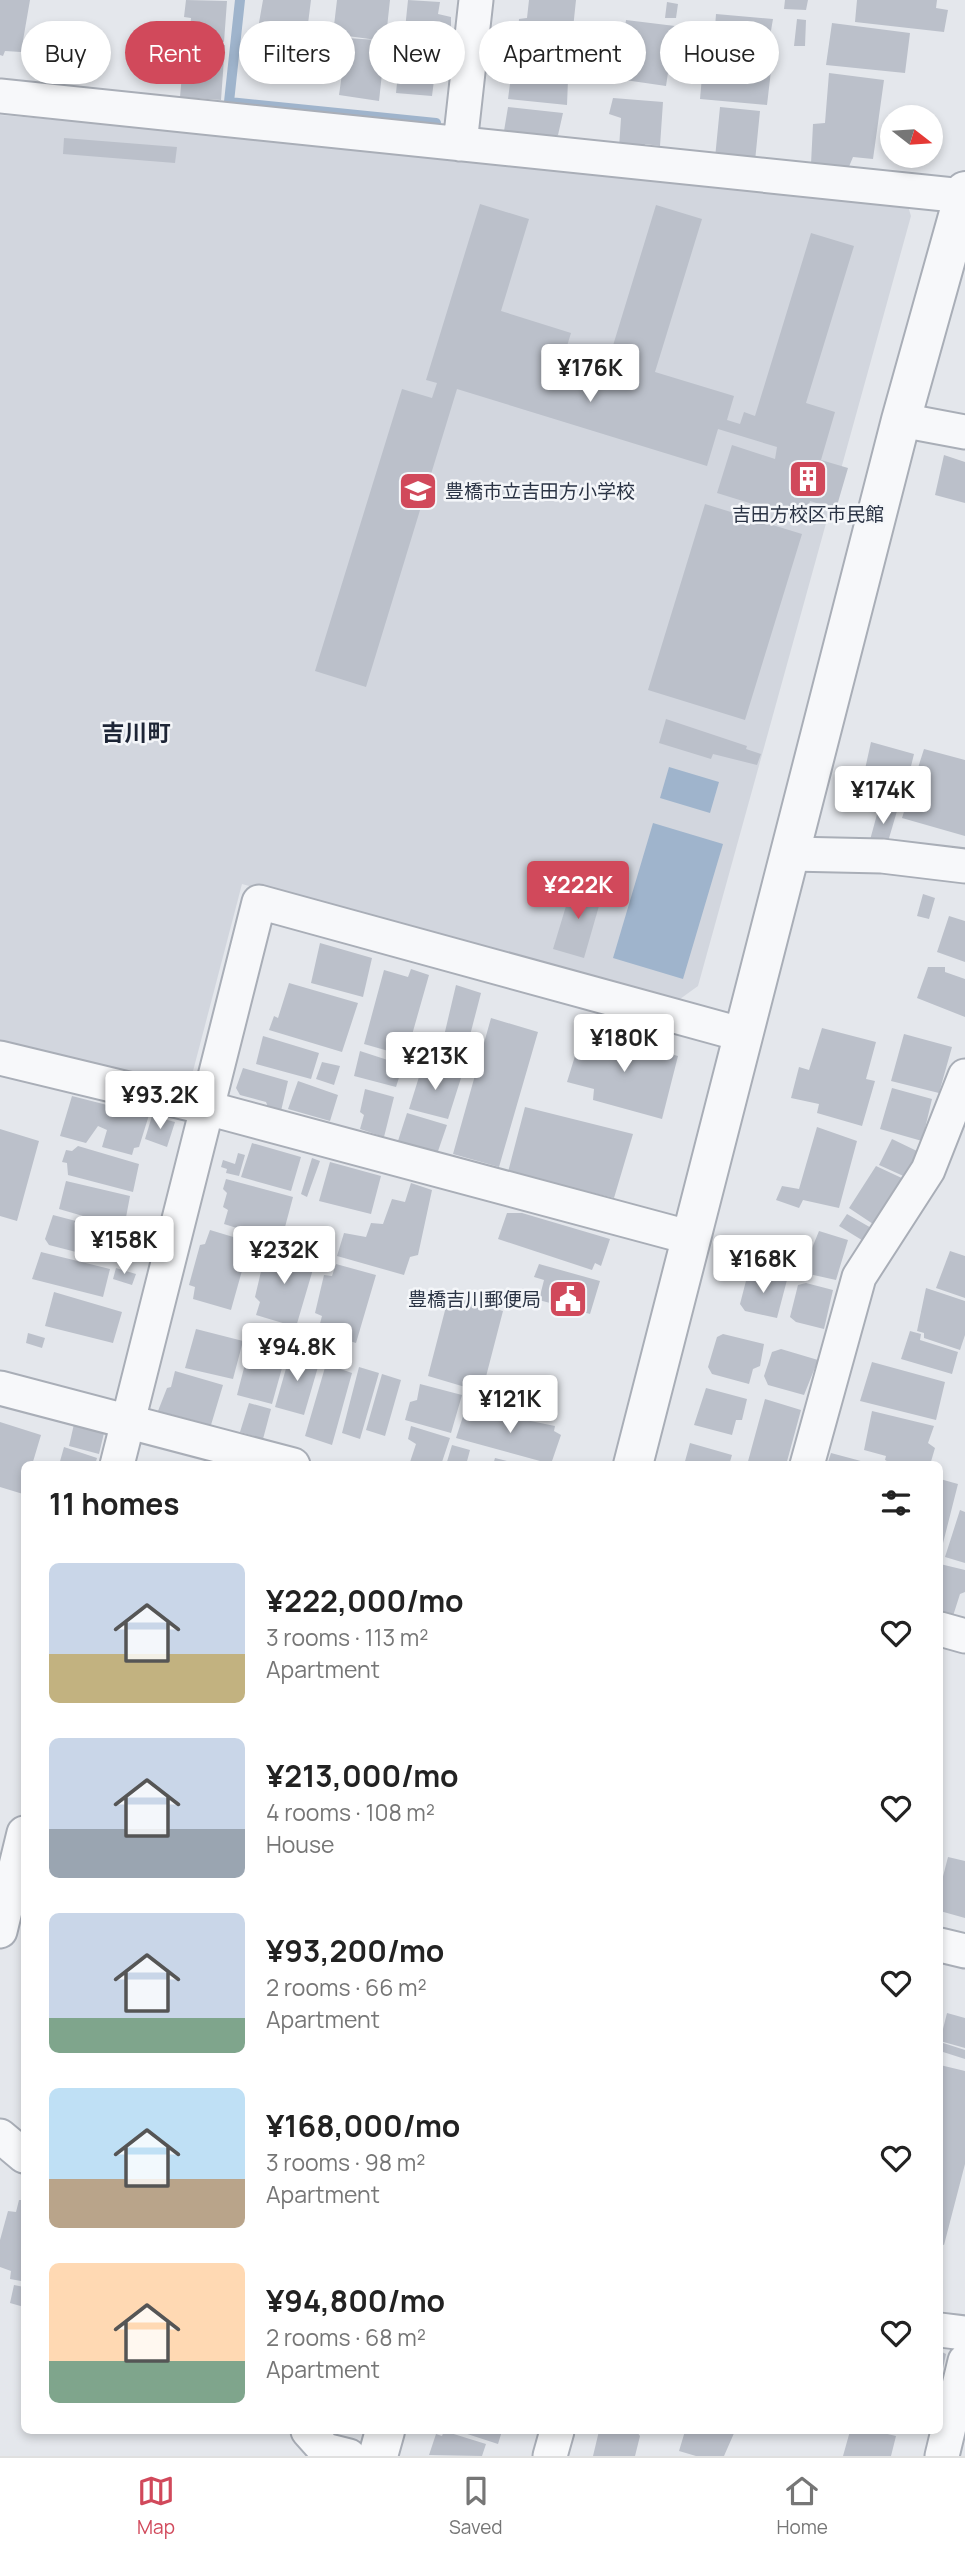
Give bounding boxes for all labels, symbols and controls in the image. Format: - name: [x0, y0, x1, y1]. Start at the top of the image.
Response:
- chip: Buy: [21, 21, 111, 84]
- chip: Rent: [125, 21, 225, 84]
- chip: Filters: [239, 21, 355, 84]
- chip: New: [369, 21, 465, 84]
- chip: Apartment: [479, 21, 646, 84]
- chip: House: [660, 21, 779, 84]
- north arrow: [880, 105, 943, 168]
- map controls: [880, 105, 943, 168]
- pin: ¥176K: [541, 344, 639, 404]
- text: ¥176K: [557, 351, 623, 383]
- building icon: 吉田方校区市民館: [787, 458, 829, 500]
- school or university icon: 豊橋市立吉田方小学校: [397, 470, 439, 512]
- place label: 豊橋市立吉田方小学校: [445, 478, 635, 504]
- place label: 吉田方校区市民館: [732, 501, 884, 527]
- district label: 吉川町: [102, 716, 171, 748]
- pin: ¥174K: [834, 766, 932, 826]
- text: ¥174K: [851, 773, 915, 805]
- pin: ¥222K: [529, 862, 627, 921]
- text: ¥222K: [543, 868, 613, 900]
- pin: ¥180K: [575, 1014, 673, 1074]
- text: ¥180K: [590, 1021, 658, 1053]
- pin: ¥213K: [386, 1032, 484, 1092]
- text: ¥213K: [402, 1039, 468, 1071]
- pin: ¥93.2K: [103, 1072, 217, 1131]
- text: ¥93.2K: [121, 1078, 199, 1110]
- pin: ¥158K: [75, 1216, 173, 1276]
- text: ¥158K: [91, 1223, 157, 1255]
- pin: ¥232K: [235, 1226, 333, 1286]
- text: ¥232K: [249, 1233, 319, 1265]
- pin: ¥168K: [714, 1236, 812, 1295]
- text: ¥168K: [729, 1242, 797, 1274]
- public building icon: 豊橋吉川郵便局: [547, 1278, 589, 1320]
- place label: 豊橋吉川郵便局: [408, 1286, 541, 1312]
- pin: ¥94.8K: [240, 1324, 354, 1383]
- text: ¥94.8K: [258, 1330, 336, 1362]
- pin: ¥121K: [461, 1376, 559, 1435]
- text: ¥121K: [479, 1382, 541, 1414]
- text: 11 homes: [49, 1483, 180, 1524]
- icon: filters: [877, 1484, 915, 1522]
- text: ¥222,000/mo: [266, 1580, 464, 1621]
- icon: home: [105, 1591, 189, 1675]
- icon: heart: [877, 1614, 915, 1652]
- text: 3 rooms · 113 m²: [266, 1621, 429, 1653]
- text: Apartment: [266, 1653, 380, 1685]
- text: ¥213,000/mo: [266, 1755, 458, 1796]
- icon: home: [105, 1766, 189, 1850]
- icon: heart: [877, 1789, 915, 1827]
- text: 4 rooms · 108 m²: [266, 1796, 435, 1828]
- text: House: [266, 1828, 335, 1860]
- text: ¥93,200/mo: [266, 1930, 444, 1971]
- icon: home: [105, 1941, 189, 2025]
- icon: heart: [877, 1964, 915, 2002]
- text: 2 rooms · 66 m²: [266, 1971, 427, 2003]
- text: Apartment: [266, 2003, 380, 2035]
- text: ¥168,000/mo: [266, 2105, 460, 2146]
- icon: home: [105, 2116, 189, 2200]
- icon: heart: [877, 2139, 915, 2177]
- text: 3 rooms · 98 m²: [266, 2146, 426, 2178]
- text: Apartment: [266, 2178, 380, 2210]
- text: ¥94,800/mo: [266, 2280, 445, 2321]
- icon: home: [105, 2291, 189, 2375]
- icon: heart: [877, 2314, 915, 2352]
- text: 2 rooms · 68 m²: [266, 2321, 426, 2353]
- text: Apartment: [266, 2353, 380, 2385]
- tab: Map: [137, 2472, 175, 2540]
- tab: Saved: [449, 2472, 503, 2540]
- tab: Home: [777, 2472, 828, 2540]

